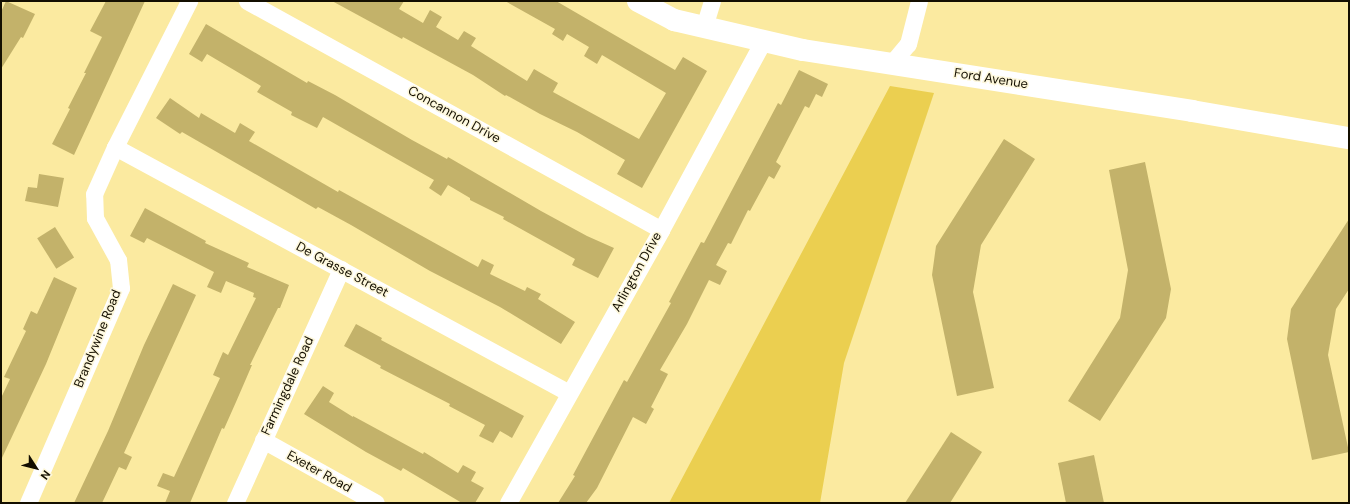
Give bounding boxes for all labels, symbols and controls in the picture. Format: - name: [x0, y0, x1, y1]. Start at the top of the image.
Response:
- street label: Ford Avenue: [953, 65, 1029, 93]
- street label: Concannon Drive: [405, 83, 503, 147]
- street label: Arlington Drive: [609, 230, 665, 314]
- street label: De Grasse Street: [293, 239, 391, 301]
- street label: Brandywine Road: [71, 288, 125, 390]
- street label: Farmingdale Road: [258, 334, 318, 438]
- north arrow: [16, 448, 56, 488]
- street label: Exeter Road: [284, 448, 354, 496]
- text: N: [38, 468, 54, 482]

